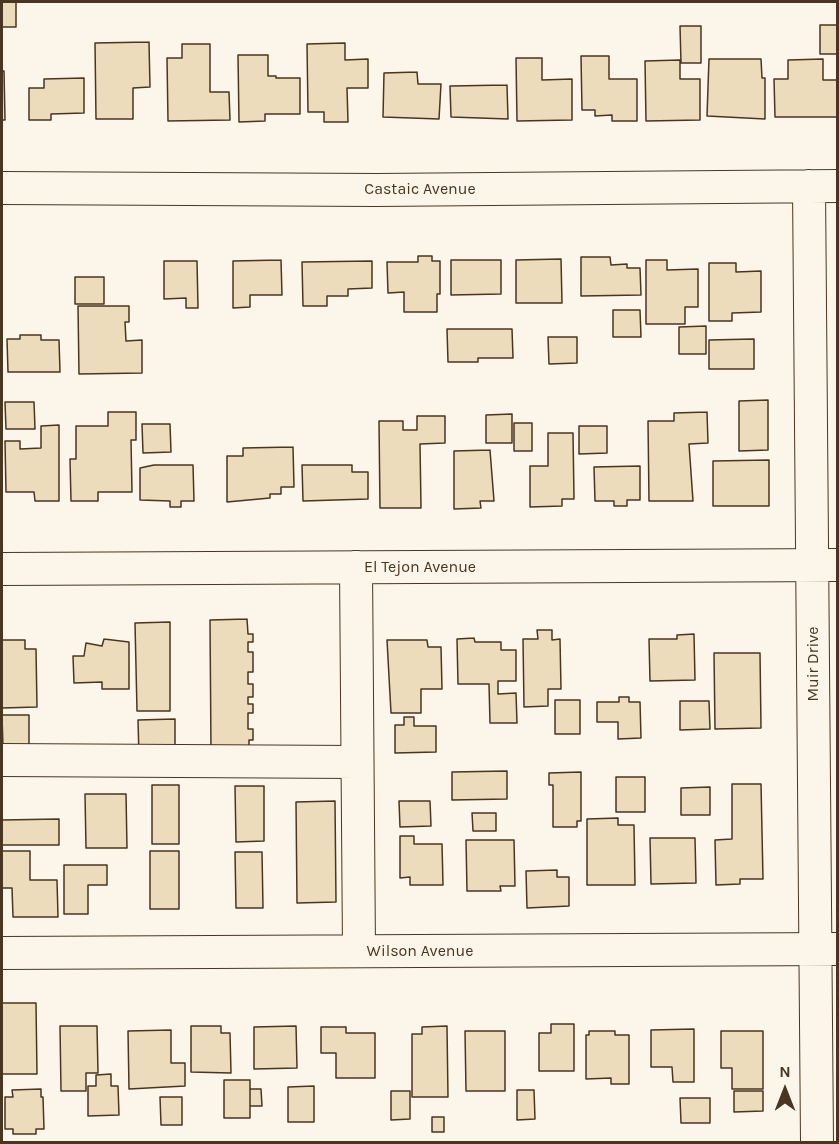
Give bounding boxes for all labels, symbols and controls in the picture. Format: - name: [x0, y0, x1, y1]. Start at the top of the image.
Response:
- street label: Castaic Avenue: [364, 179, 476, 199]
- street label: El Tejon Avenue: [364, 557, 476, 577]
- street label: Muir Drive: [803, 627, 823, 701]
- street label: Wilson Avenue: [367, 941, 473, 961]
- north arrow: [755, 1060, 815, 1120]
- text: N: [779, 1062, 791, 1081]

